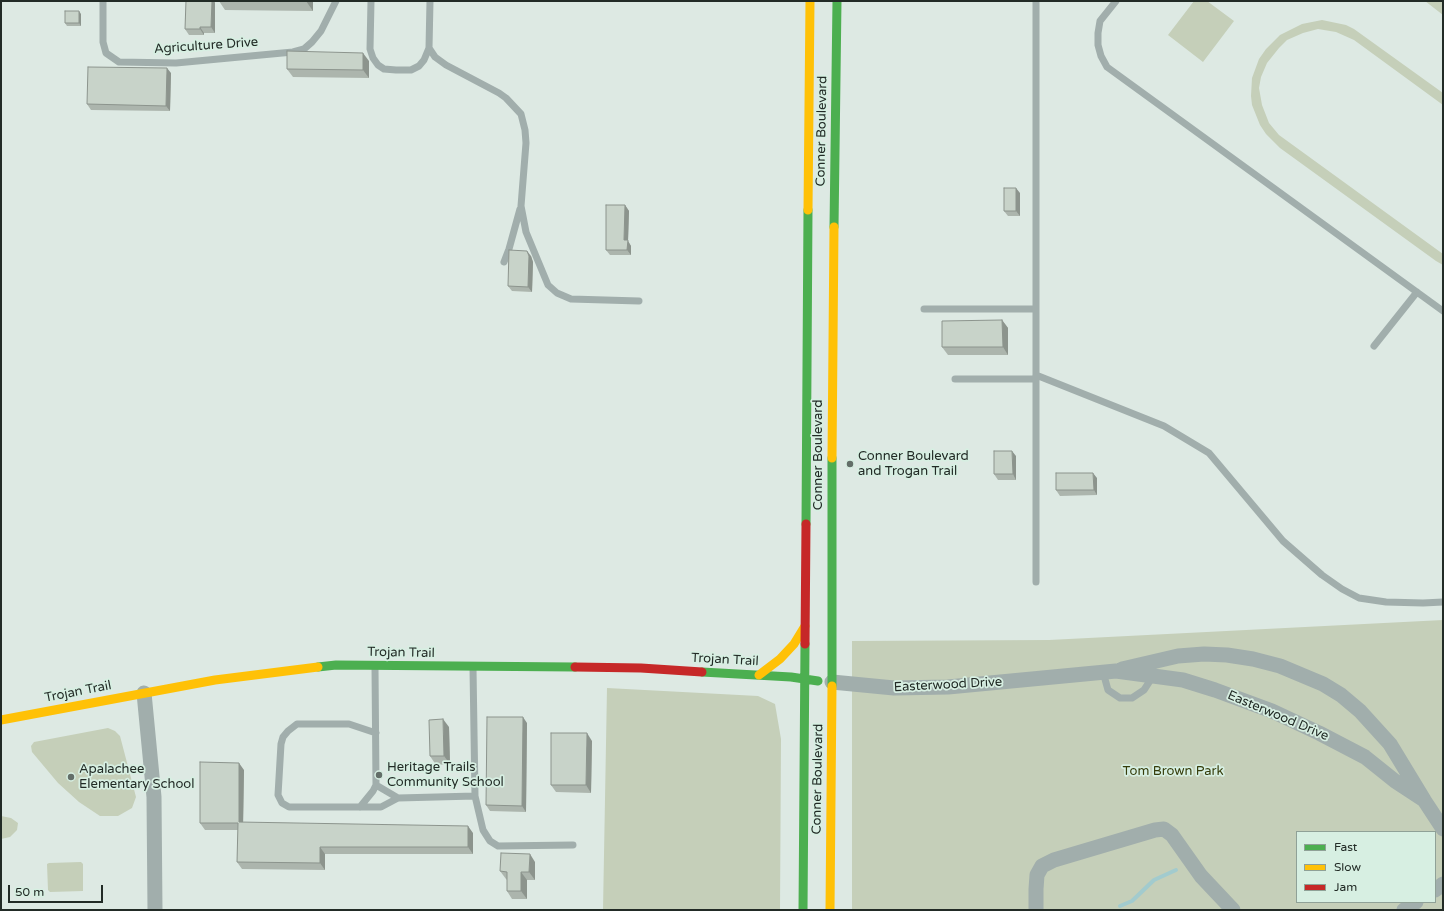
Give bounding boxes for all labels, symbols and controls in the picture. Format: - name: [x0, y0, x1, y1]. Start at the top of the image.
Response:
- street label: Agriculture Drive: [153, 35, 259, 57]
- street label: Conner Boulevard: [813, 76, 831, 186]
- street label: Conner Boulevard: [811, 400, 827, 510]
- place label: Conner Boulevard and Trogan Trail: [858, 449, 969, 480]
- marker: Conner Boulevard and Trogan Trail: [845, 459, 855, 469]
- street label: Trojan Trail: [367, 645, 435, 661]
- street label: Trojan Trail: [691, 650, 759, 670]
- street label: Easterwood Drive: [893, 674, 1003, 696]
- street label: Trojan Trail: [43, 678, 113, 706]
- street label: Easterwood Drive: [1225, 688, 1331, 744]
- street label: Conner Boulevard: [809, 724, 827, 834]
- place label: Heritage Trails Community School: [387, 760, 504, 791]
- place label: Apalachee Elementary School: [79, 762, 194, 793]
- park label: Tom Brown Park: [1122, 764, 1224, 780]
- marker: Heritage Trails Community School: [374, 770, 384, 780]
- marker: Apalachee Elementary School: [66, 772, 76, 782]
- legend: [1296, 831, 1436, 903]
- text: Fast: [1334, 840, 1357, 854]
- text: Slow: [1334, 860, 1361, 874]
- scale bar: [10, 877, 105, 903]
- text: Jam: [1334, 880, 1357, 894]
- text: 50 m: [15, 885, 44, 899]

